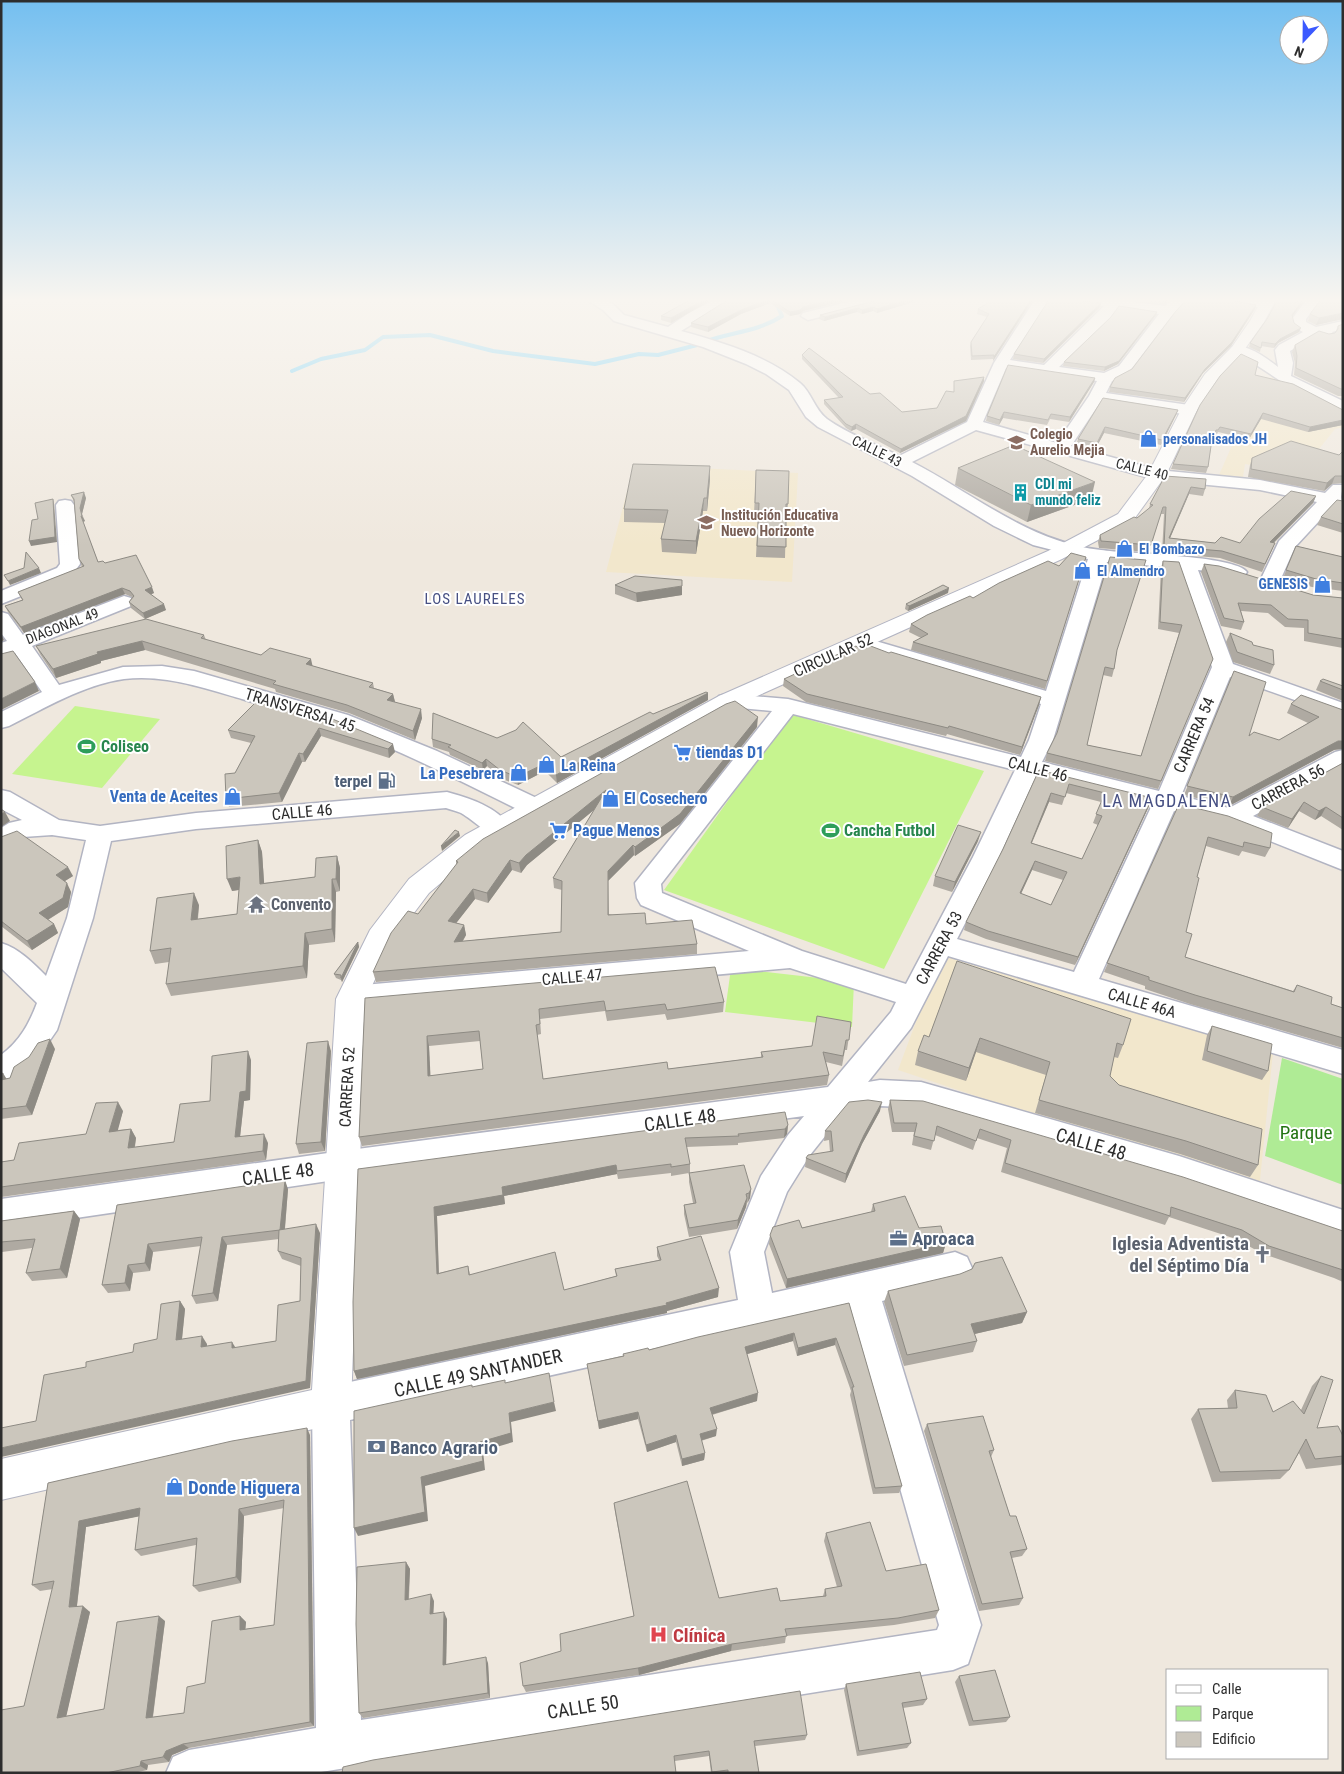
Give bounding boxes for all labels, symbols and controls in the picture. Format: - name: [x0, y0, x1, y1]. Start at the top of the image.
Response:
- north arrow: [1279, 15, 1329, 65]
- text: N: [1292, 43, 1306, 61]
- place label: Colegio Aurelio Mejia: [1030, 426, 1105, 458]
- shop icon: personalisados JH: [1139, 429, 1159, 449]
- place label: personalisados JH: [1163, 431, 1267, 447]
- street label: CALLE 43: [850, 432, 904, 470]
- school or university icon: Colegio Aurelio Mejia: [1006, 432, 1026, 452]
- street label: CALLE 40: [1114, 455, 1170, 483]
- place label: CDI mi mundo feliz: [1035, 476, 1101, 508]
- building icon: CDI mi mundo feliz: [1011, 482, 1031, 502]
- place label: Institución Educativa Nuevo Horizonte: [721, 507, 839, 539]
- school or university icon: Institución Educativa Nuevo Horizonte: [697, 513, 717, 533]
- shop icon: El Bombazo: [1115, 539, 1135, 559]
- place label: El Bombazo: [1139, 541, 1205, 557]
- shop icon: El Almendro: [1073, 561, 1093, 581]
- place label: El Almendro: [1097, 563, 1165, 579]
- shop icon: GENESIS: [1312, 574, 1332, 594]
- place label: GENESIS: [1259, 576, 1308, 592]
- district label: LOS LAURELES: [425, 590, 525, 608]
- street label: DIAGONAL 49: [23, 605, 101, 647]
- street label: CIRCULAR 52: [791, 629, 876, 681]
- street label: TRANSVERSAL 45: [243, 684, 358, 736]
- street label: CARRERA 54: [1170, 694, 1218, 776]
- sports icon: Coliseo: [77, 736, 97, 756]
- place label: Coliseo: [101, 737, 149, 756]
- supermarket icon: tiendas D1: [672, 742, 692, 762]
- place label: tiendas D1: [696, 743, 764, 762]
- street label: CALLE 46: [1006, 752, 1070, 786]
- shop icon: La Reina: [537, 755, 557, 775]
- place label: La Reina: [561, 756, 616, 775]
- street label: CARRERA 56: [1248, 760, 1328, 814]
- shop icon: La Pesebrera: [508, 763, 528, 783]
- place label: La Pesebrera: [420, 764, 504, 783]
- fuel station icon: terpel: [376, 771, 396, 791]
- place label: terpel: [335, 772, 372, 791]
- shop icon: Venta de Aceites: [222, 786, 242, 806]
- place label: Venta de Aceites: [110, 787, 218, 806]
- shop icon: El Cosechero: [600, 788, 620, 808]
- place label: El Cosechero: [624, 789, 707, 808]
- district label: LA MAGDALENA: [1102, 790, 1232, 811]
- street label: CALLE 46: [271, 800, 333, 824]
- supermarket icon: Pague Menos: [549, 820, 569, 840]
- sports icon: Cancha Futbol: [820, 820, 840, 840]
- place label: Pague Menos: [573, 821, 660, 840]
- place label: Cancha Futbol: [844, 821, 935, 840]
- temple icon: Convento: [247, 894, 267, 914]
- place label: Convento: [271, 895, 331, 914]
- street label: CARRERA 53: [912, 908, 966, 988]
- street label: CALLE 47: [541, 965, 603, 989]
- street label: CALLE 46A: [1106, 984, 1178, 1022]
- street label: CARRERA 52: [335, 1046, 359, 1128]
- street label: CALLE 48: [643, 1104, 717, 1136]
- park label: Parque: [1280, 1121, 1332, 1144]
- street label: CALLE 48: [1053, 1123, 1129, 1165]
- street label: CALLE 48: [241, 1158, 315, 1190]
- place label: Aproaca: [912, 1227, 974, 1250]
- office icon: Aproaca: [888, 1228, 908, 1248]
- place label: Iglesia Adventista del Séptimo Día: [1112, 1232, 1249, 1277]
- church icon: Iglesia Adventista del Séptimo Día: [1253, 1244, 1273, 1264]
- street label: CALLE 49 SANTANDER: [392, 1344, 564, 1402]
- place label: Banco Agrario: [390, 1436, 498, 1459]
- bank icon: Banco Agrario: [366, 1437, 386, 1457]
- place label: Donde Higuera: [188, 1476, 300, 1499]
- shop icon: Donde Higuera: [164, 1477, 184, 1497]
- place label: Clínica: [673, 1624, 725, 1647]
- hospital icon: Clínica: [649, 1625, 669, 1645]
- legend: [1166, 1669, 1329, 1759]
- text: Calle: [1212, 1680, 1242, 1698]
- street label: CALLE 50: [545, 1690, 621, 1724]
- text: Parque: [1212, 1705, 1254, 1723]
- text: Edificio: [1212, 1730, 1255, 1748]

